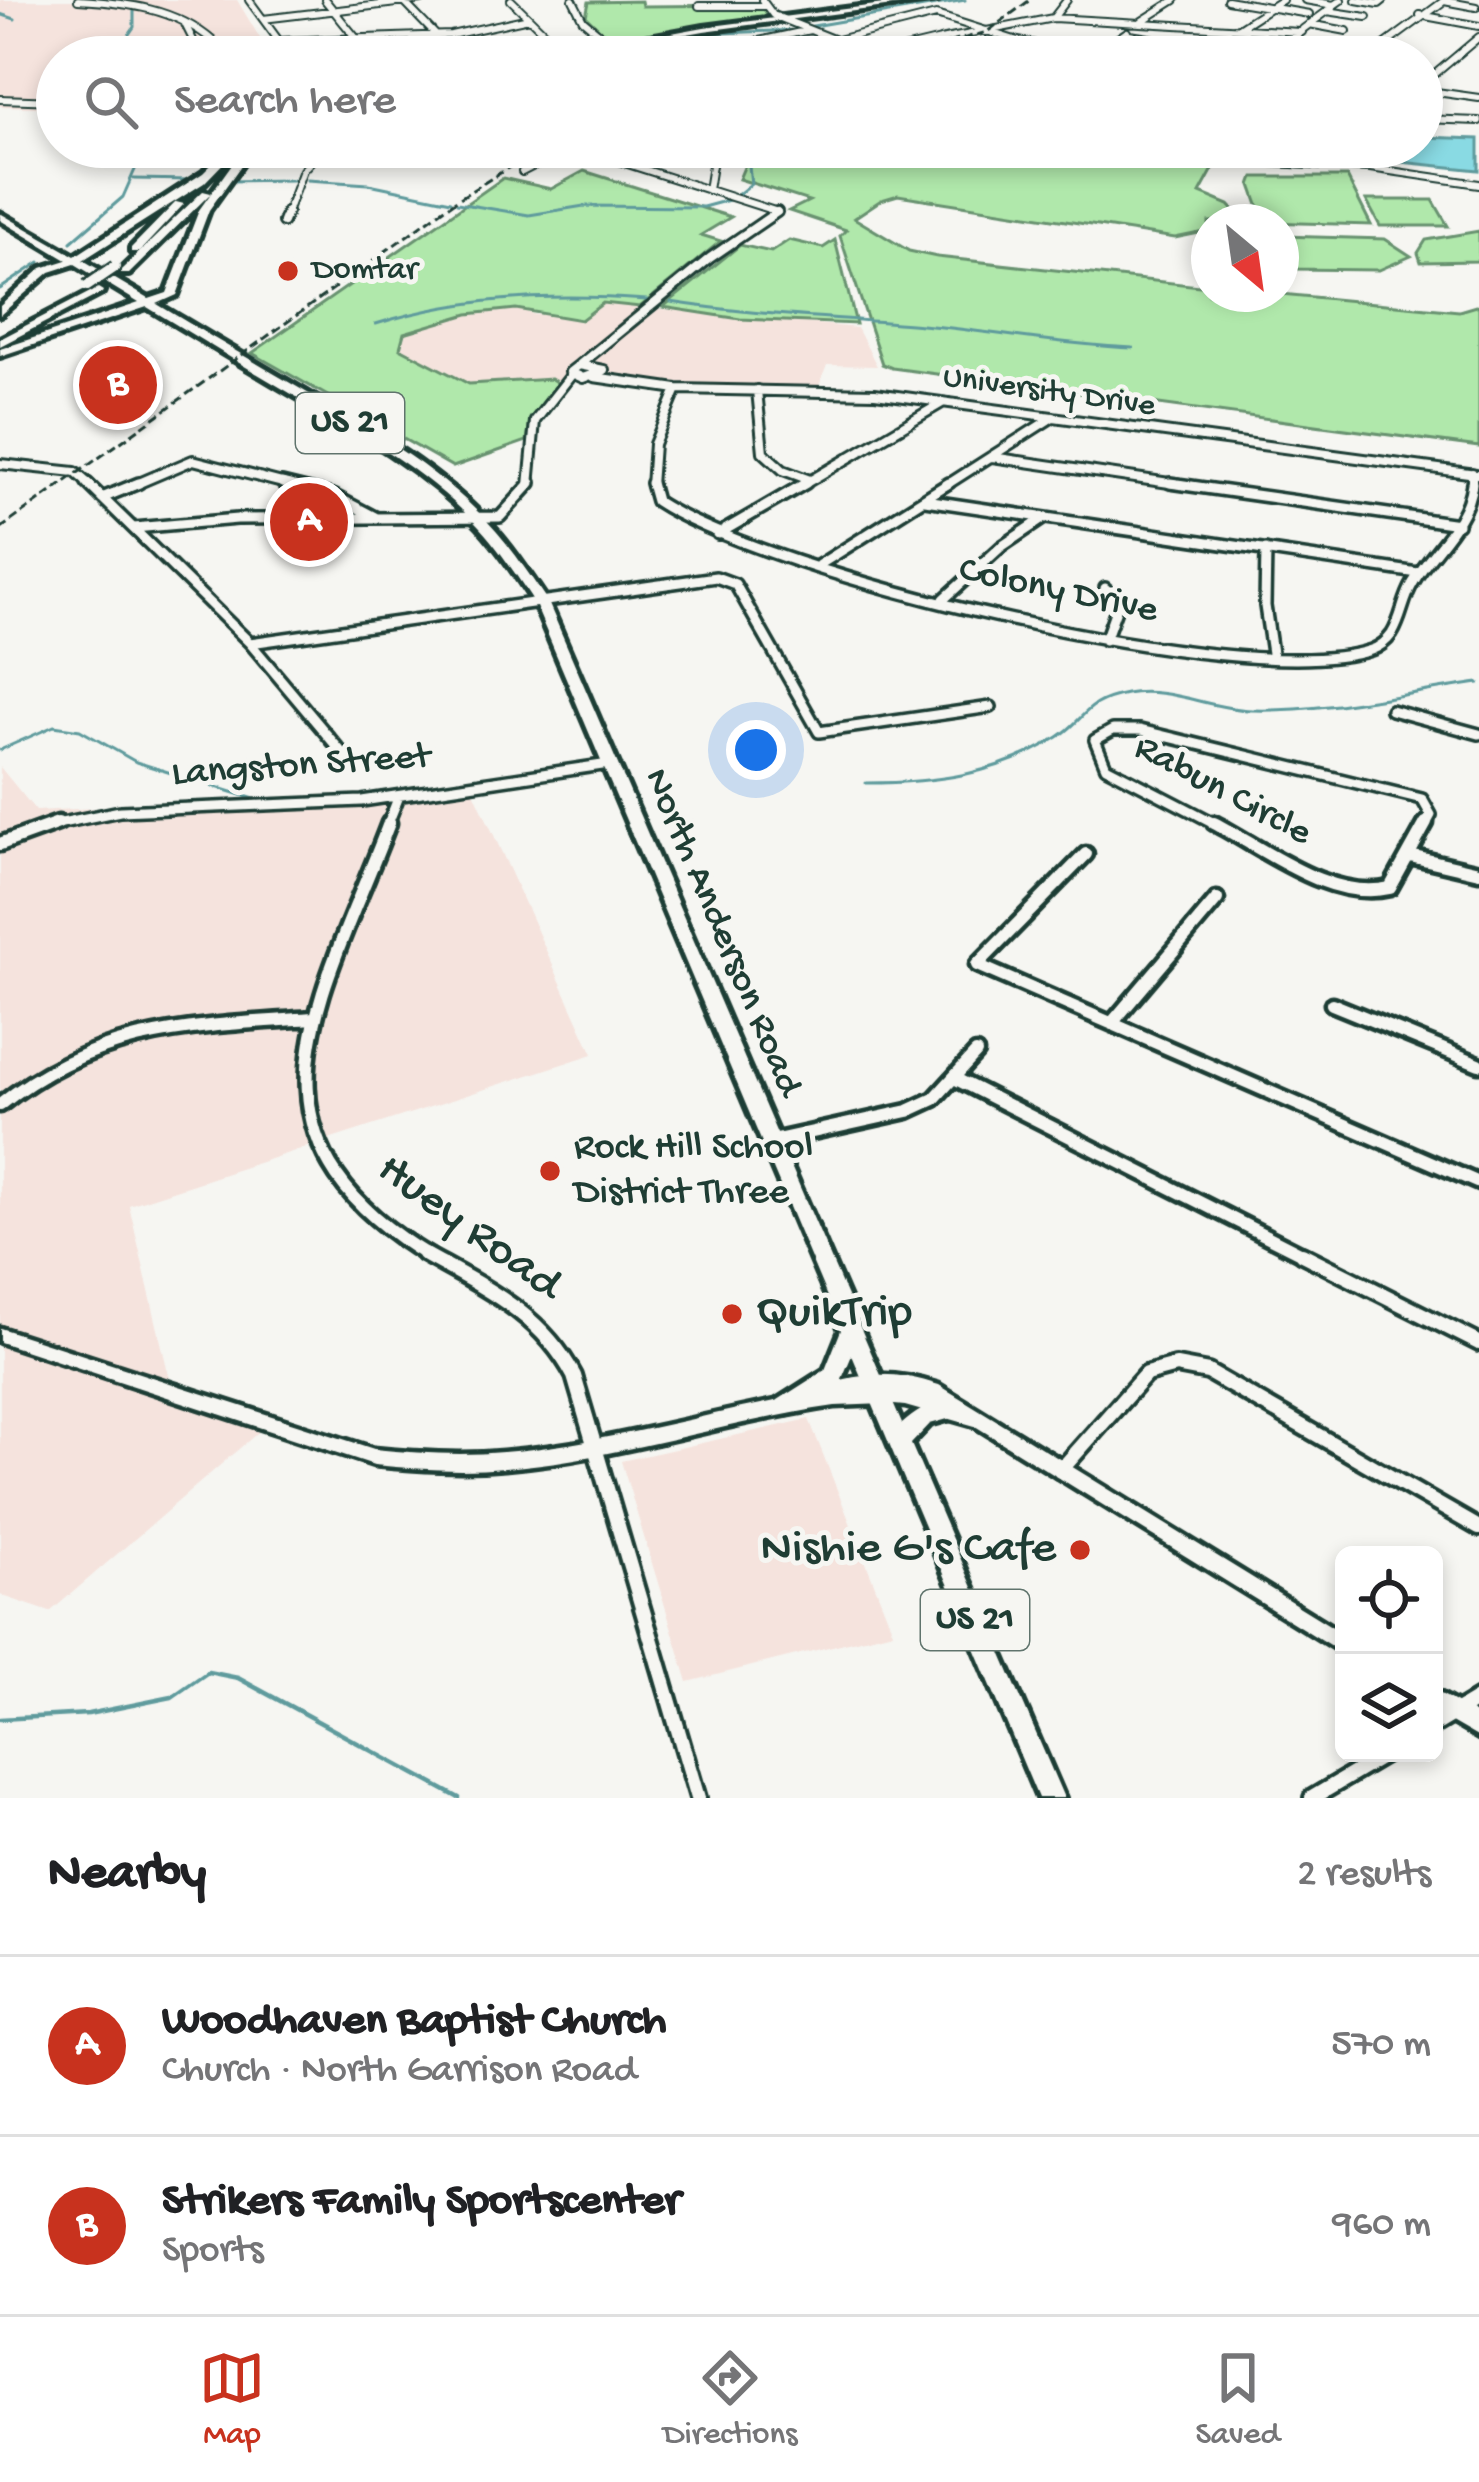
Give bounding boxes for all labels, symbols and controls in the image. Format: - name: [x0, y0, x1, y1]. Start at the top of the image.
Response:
- search box: [36, 36, 1443, 168]
- icon: search: [78, 69, 144, 135]
- text: Search here: [174, 76, 396, 129]
- north arrow: [1191, 204, 1299, 312]
- place label: Domtar: [310, 252, 421, 290]
- marker: Domtar: [275, 258, 301, 284]
- pin: B: [79, 340, 157, 430]
- street label: University Drive: [940, 359, 1159, 427]
- road number: US 21: [296, 393, 404, 453]
- pin: A: [270, 477, 348, 567]
- street label: Colony Drive: [954, 548, 1163, 636]
- your location: [726, 720, 786, 780]
- street label: Rabun Circle: [1126, 726, 1319, 858]
- street label: Langston Street: [170, 735, 435, 799]
- street label: North Anderson Road: [631, 762, 812, 1107]
- place label: Rock Hill School District Three: [571, 1126, 813, 1217]
- street label: Huey Road: [364, 1143, 575, 1317]
- marker: Rock Hill School District Three: [537, 1158, 563, 1184]
- place label: QuikTrip: [756, 1286, 912, 1343]
- marker: QuikTrip: [719, 1301, 745, 1327]
- place label: Nishie G's Cafe: [761, 1522, 1057, 1579]
- marker: Nishie G's Cafe: [1067, 1537, 1093, 1563]
- map controls: [1335, 1546, 1443, 1762]
- button: locate: [1335, 1546, 1443, 1654]
- road number: US 21: [921, 1590, 1029, 1650]
- button: layers: [1335, 1654, 1443, 1762]
- text: Nearby: [48, 1846, 206, 1906]
- text: 2 results: [1297, 1853, 1431, 1899]
- text: Woodhaven Baptist Church: [162, 1996, 667, 2049]
- text: A: [75, 2023, 99, 2069]
- text: 570 m: [1331, 2023, 1431, 2069]
- text: Church · North Garrison Road: [162, 2049, 637, 2095]
- text: Strikers Family Sportscenter: [162, 2176, 681, 2229]
- text: B: [77, 2203, 97, 2249]
- text: 960 m: [1333, 2203, 1431, 2249]
- text: Sports: [162, 2229, 264, 2275]
- tab: Map: [199, 2345, 265, 2455]
- tab: Directions: [663, 2345, 797, 2455]
- tab: Saved: [1195, 2345, 1280, 2455]

